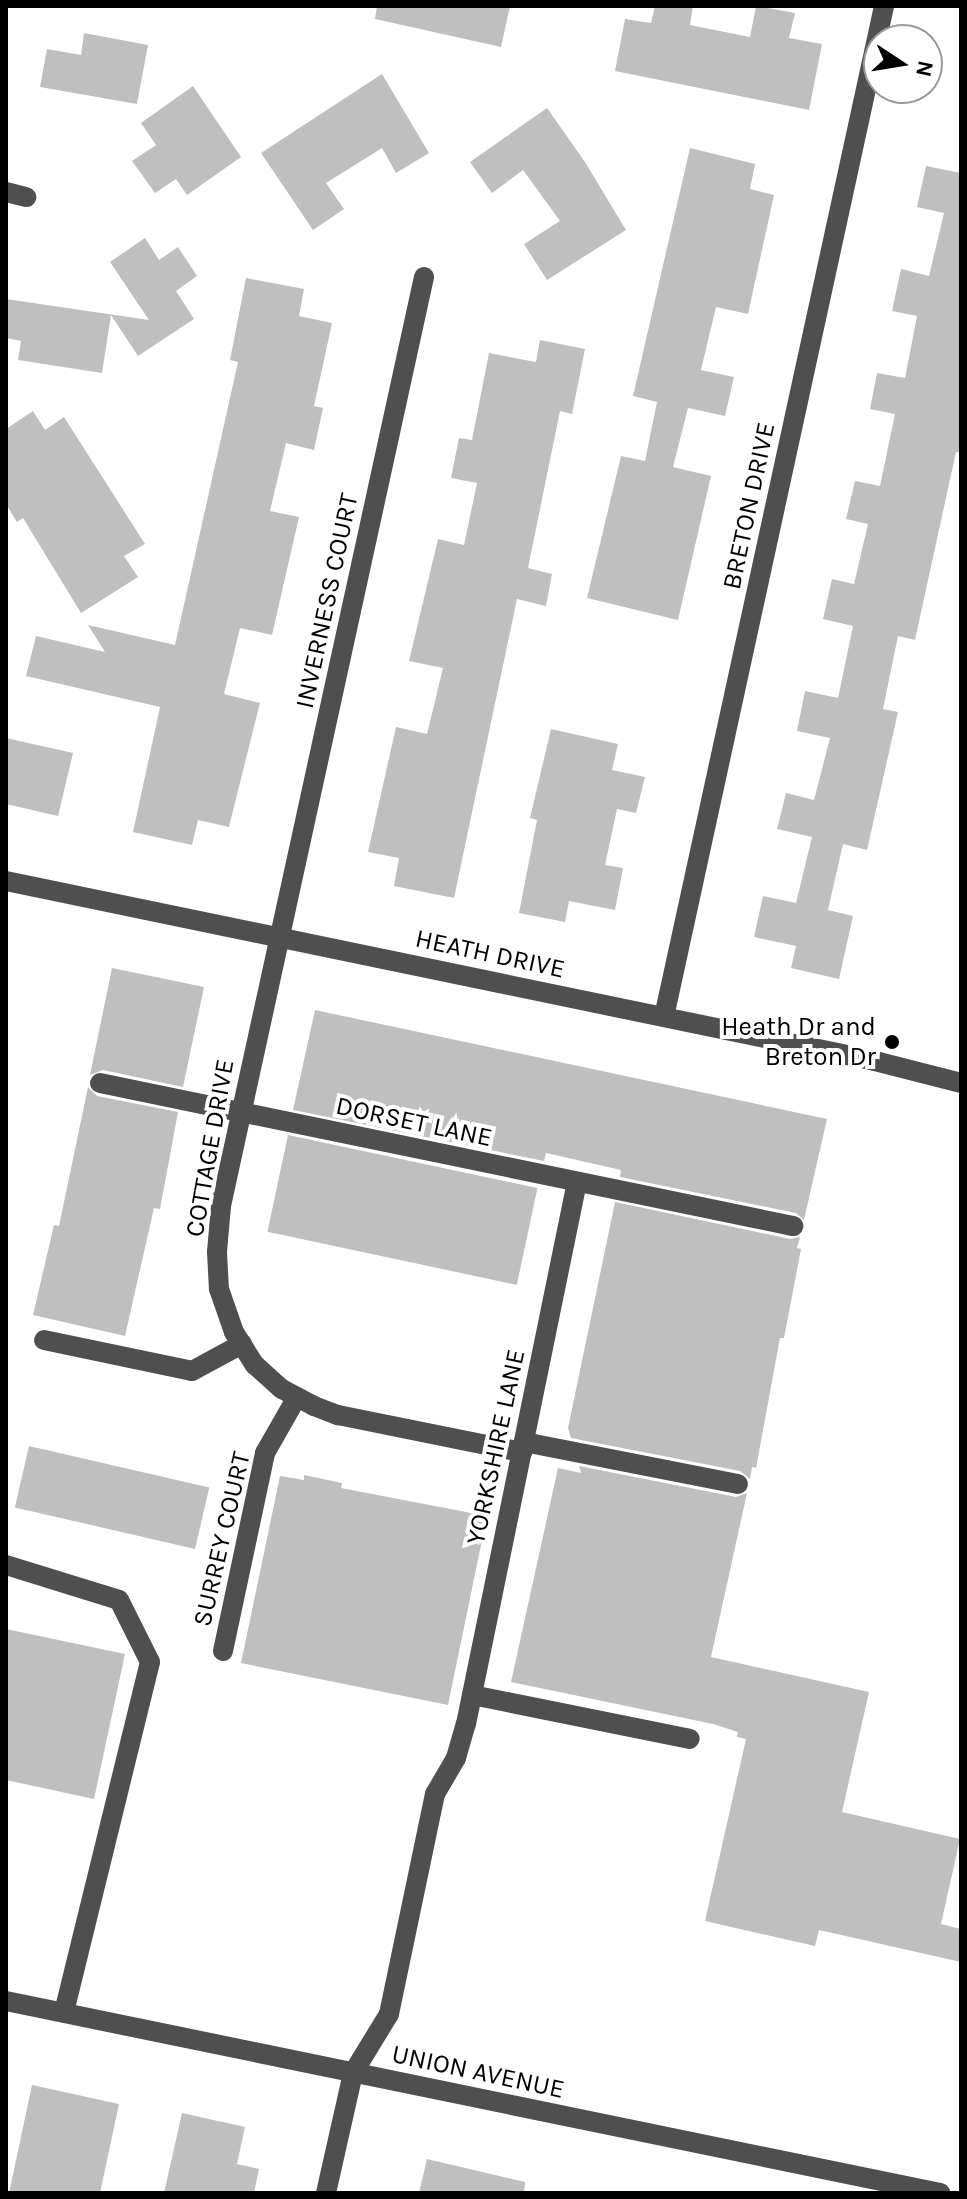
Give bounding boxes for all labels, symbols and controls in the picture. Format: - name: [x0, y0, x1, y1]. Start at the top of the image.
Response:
- north arrow: [863, 24, 943, 104]
- text: N: [910, 58, 939, 79]
- street label: BRETON DRIVE: [716, 420, 782, 592]
- street label: INVERNESS COURT: [289, 491, 365, 711]
- street label: HEATH DRIVE: [412, 923, 568, 985]
- place label: Heath Dr and Breton Dr: [721, 1011, 876, 1072]
- marker: Heath Dr and Breton Dr: [883, 1033, 901, 1051]
- street label: COTTAGE DRIVE: [179, 1057, 241, 1239]
- street label: DORSET LANE: [333, 1090, 495, 1154]
- street label: YORKSHIRE LANE: [460, 1346, 532, 1548]
- street label: SURREY COURT: [187, 1449, 257, 1629]
- street label: UNION AVENUE: [389, 2038, 567, 2106]

